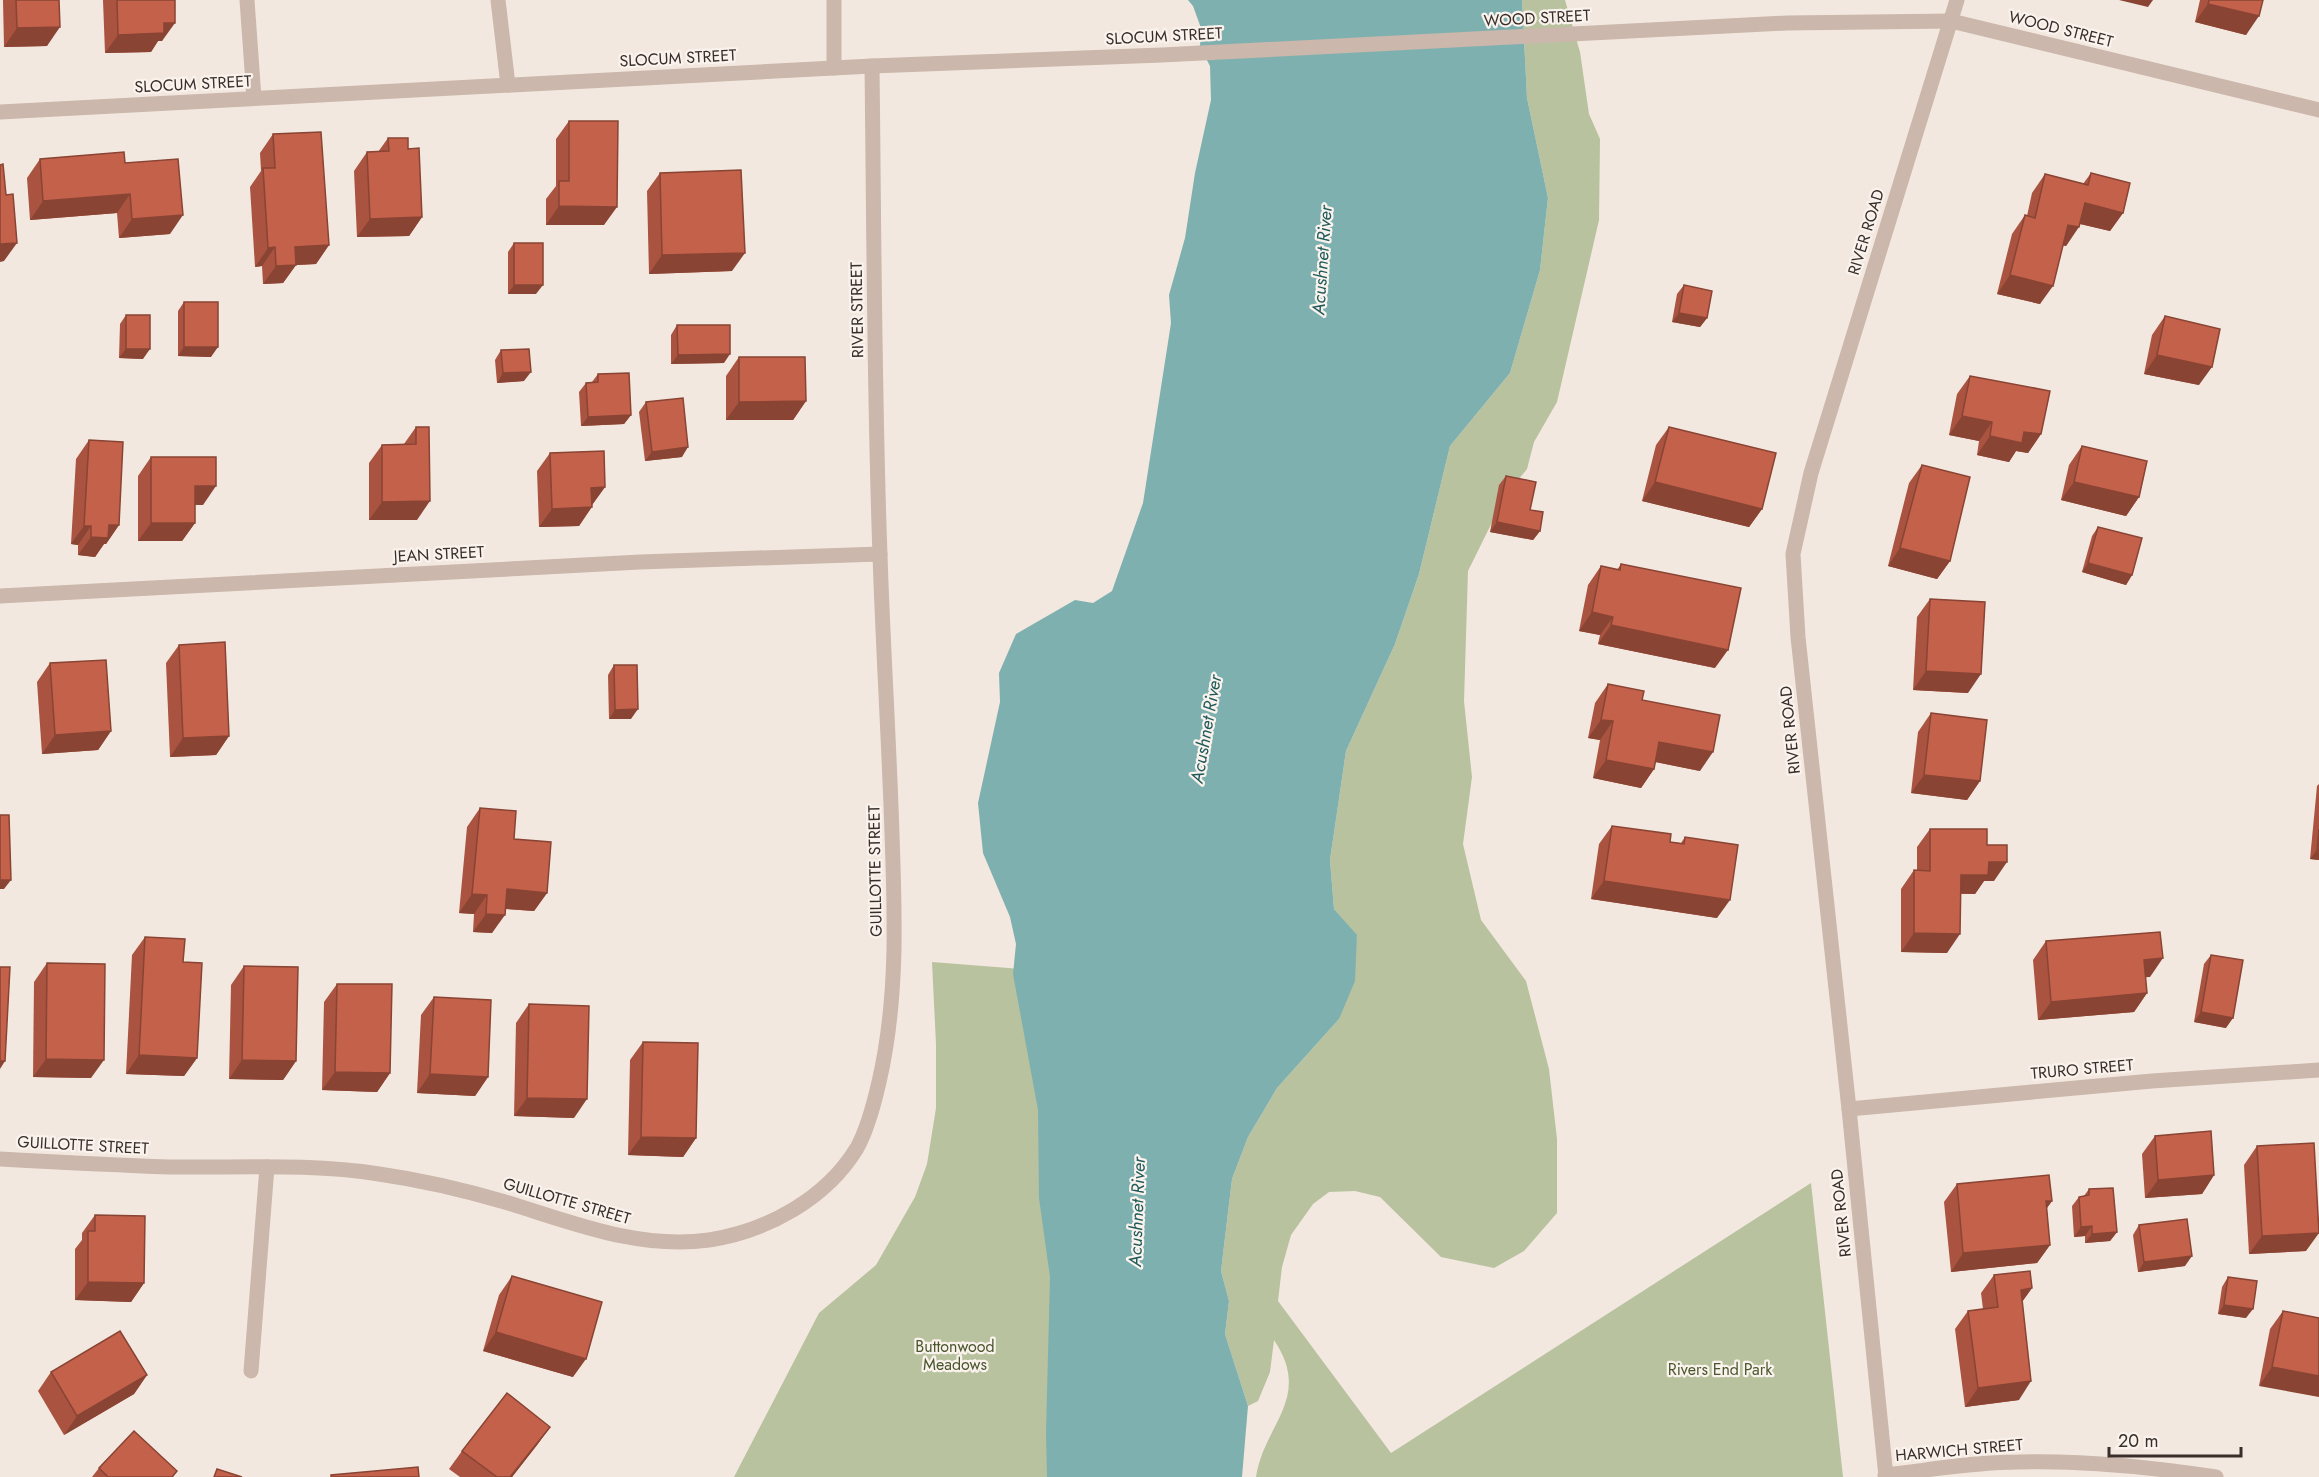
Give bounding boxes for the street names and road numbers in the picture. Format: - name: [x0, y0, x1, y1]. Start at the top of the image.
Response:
- street label: WOOD STREET: [1483, 4, 1591, 32]
- street label: WOOD STREET: [2006, 5, 2116, 53]
- street label: SLOCUM STREET: [1105, 21, 1224, 51]
- street label: SLOCUM STREET: [619, 43, 738, 73]
- street label: SLOCUM STREET: [134, 69, 253, 99]
- street label: RIVER ROAD: [1842, 186, 1890, 278]
- street label: RIVER STREET: [845, 261, 869, 358]
- street label: JEAN STREET: [391, 540, 485, 568]
- street label: RIVER ROAD: [1774, 685, 1806, 775]
- street label: GUILLOTTE STREET: [862, 804, 888, 937]
- street label: TRURO STREET: [2030, 1053, 2135, 1085]
- street label: GUILLOTTE STREET: [17, 1130, 150, 1160]
- street label: RIVER ROAD: [1825, 1168, 1857, 1258]
- street label: GUILLOTTE STREET: [501, 1172, 634, 1230]
- street label: HARWICH STREET: [1894, 1433, 2024, 1467]

